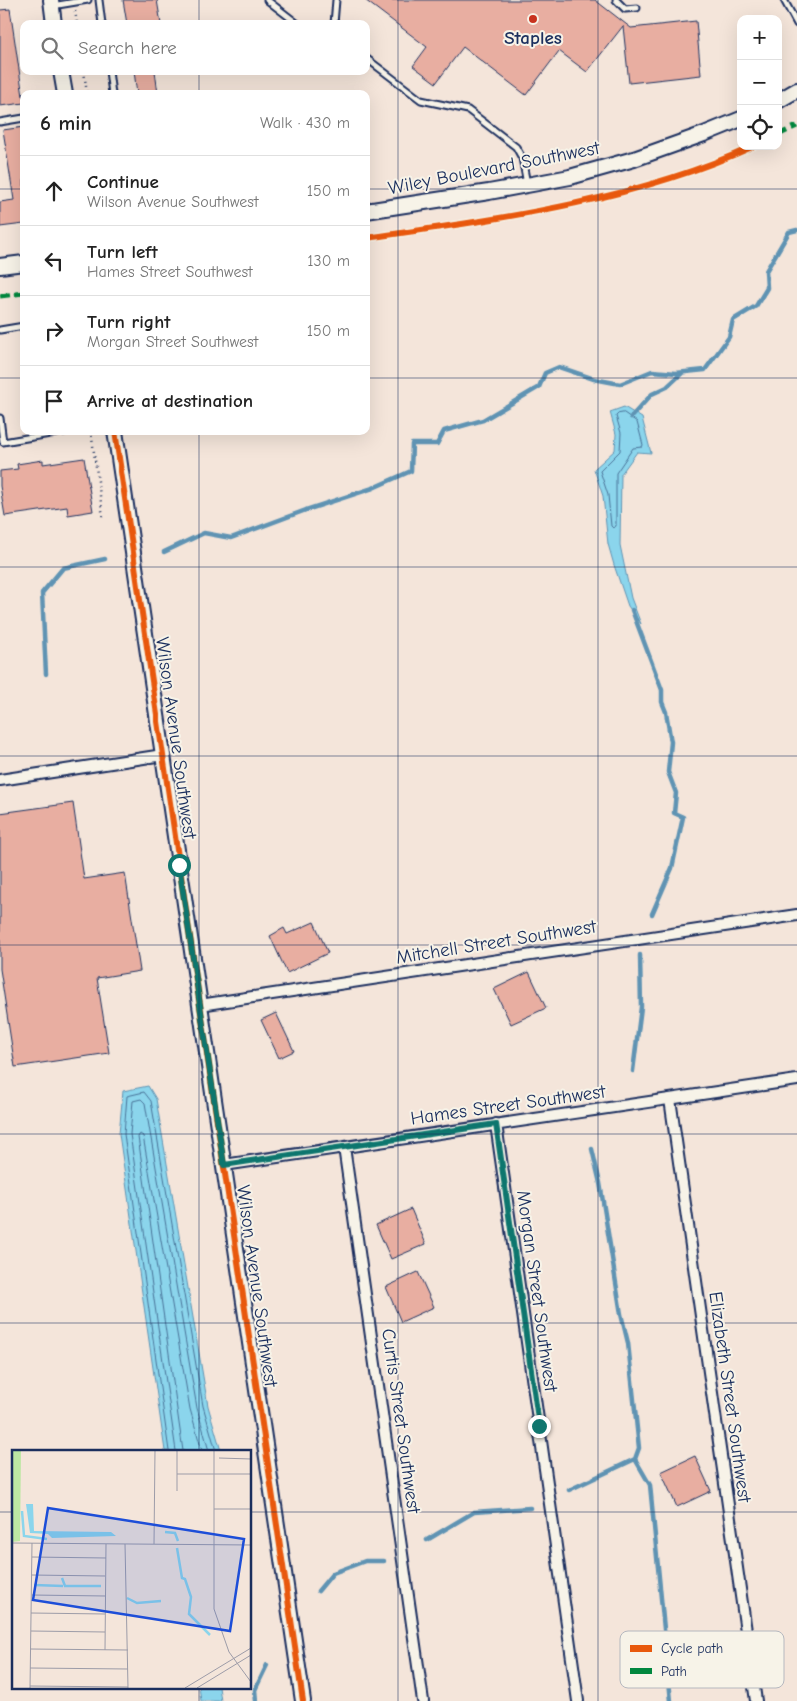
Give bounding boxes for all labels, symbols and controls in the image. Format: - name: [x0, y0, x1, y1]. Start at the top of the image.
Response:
- marker: Staples: [527, 13, 539, 25]
- map controls: [737, 15, 782, 150]
- button: +: [737, 15, 782, 60]
- search box: [20, 20, 370, 75]
- place label: Staples: [504, 27, 562, 49]
- icon: search: [38, 34, 66, 62]
- text: Search here: [78, 37, 177, 59]
- button: −: [737, 60, 782, 105]
- button: locate: [737, 105, 782, 150]
- text: 6 min: [40, 111, 92, 135]
- text: Walk · 430 m: [260, 114, 350, 132]
- street label: Wiley Boulevard Southwest: [386, 137, 602, 199]
- text: Continue: [87, 171, 159, 193]
- icon: ahead: [40, 177, 68, 205]
- text: 150 m: [307, 182, 350, 200]
- text: Wilson Avenue Southwest: [87, 193, 259, 211]
- text: Turn left: [87, 241, 158, 263]
- icon: left: [40, 247, 68, 275]
- text: 130 m: [307, 252, 350, 270]
- text: Hames Street Southwest: [87, 263, 253, 281]
- text: Turn right: [87, 311, 171, 333]
- icon: right: [40, 317, 68, 345]
- text: 150 m: [307, 322, 350, 340]
- text: Morgan Street Southwest: [87, 333, 258, 351]
- icon: arrive: [40, 387, 68, 415]
- text: Arrive at destination: [87, 390, 253, 412]
- street label: Wilson Avenue Southwest: [151, 636, 201, 841]
- route start: [168, 854, 191, 877]
- street label: Mitchell Street Southwest: [394, 915, 598, 969]
- street label: Hames Street Southwest: [409, 1080, 607, 1130]
- street label: Wilson Avenue Southwest: [232, 1184, 282, 1389]
- street label: Morgan Street Southwest: [512, 1189, 562, 1394]
- street label: Elizabeth Street Southwest: [704, 1290, 756, 1504]
- street label: Curtis Street Southwest: [377, 1327, 425, 1515]
- route end: [528, 1415, 551, 1438]
- inset map: [12, 1450, 251, 1688]
- legend: [620, 1631, 784, 1688]
- text: Cycle path: [661, 1640, 723, 1657]
- text: Path: [661, 1663, 687, 1680]

